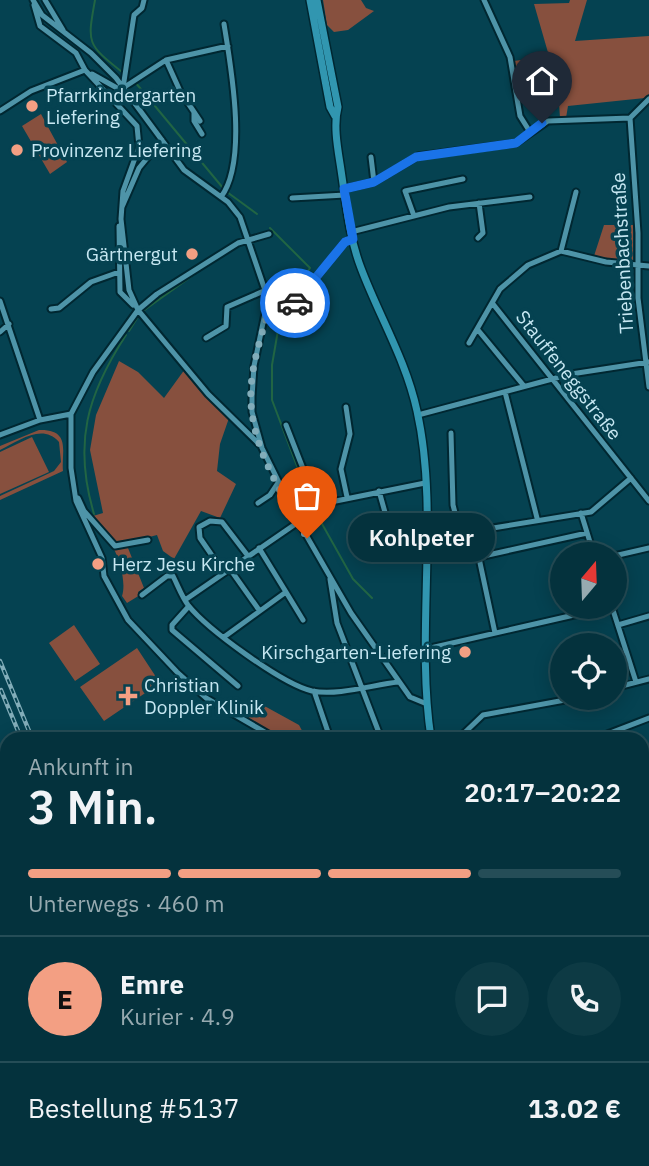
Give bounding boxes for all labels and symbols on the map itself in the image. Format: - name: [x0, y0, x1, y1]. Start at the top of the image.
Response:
- pin: [512, 51, 572, 123]
- place label: Pfarrkindergarten Liefering: [46, 83, 196, 129]
- marker: Pfarrkindergarten Liefering: [24, 98, 40, 114]
- place label: Provinzenz Liefering: [31, 138, 202, 162]
- marker: Provinzenz Liefering: [9, 142, 25, 158]
- street label: Triebenbachstraße: [606, 172, 638, 334]
- place label: Gärtnergut: [86, 242, 178, 266]
- marker: Gärtnergut: [184, 246, 200, 262]
- courier: [260, 268, 330, 338]
- street label: Stauffeneggstraße: [511, 305, 627, 445]
- pin: [277, 466, 337, 538]
- callout: Kohlpeter: [349, 514, 496, 562]
- north arrow: [550, 542, 626, 620]
- place label: Herz Jesu Kirche: [112, 552, 255, 576]
- marker: Herz Jesu Kirche: [90, 556, 106, 572]
- place label: Kirschgarten-Liefering: [261, 640, 451, 664]
- marker: Kirschgarten-Liefering: [457, 644, 473, 660]
- place label: Christian Doppler Klinik: [144, 673, 264, 719]
- marker: Christian Doppler Klinik: [118, 686, 138, 706]

